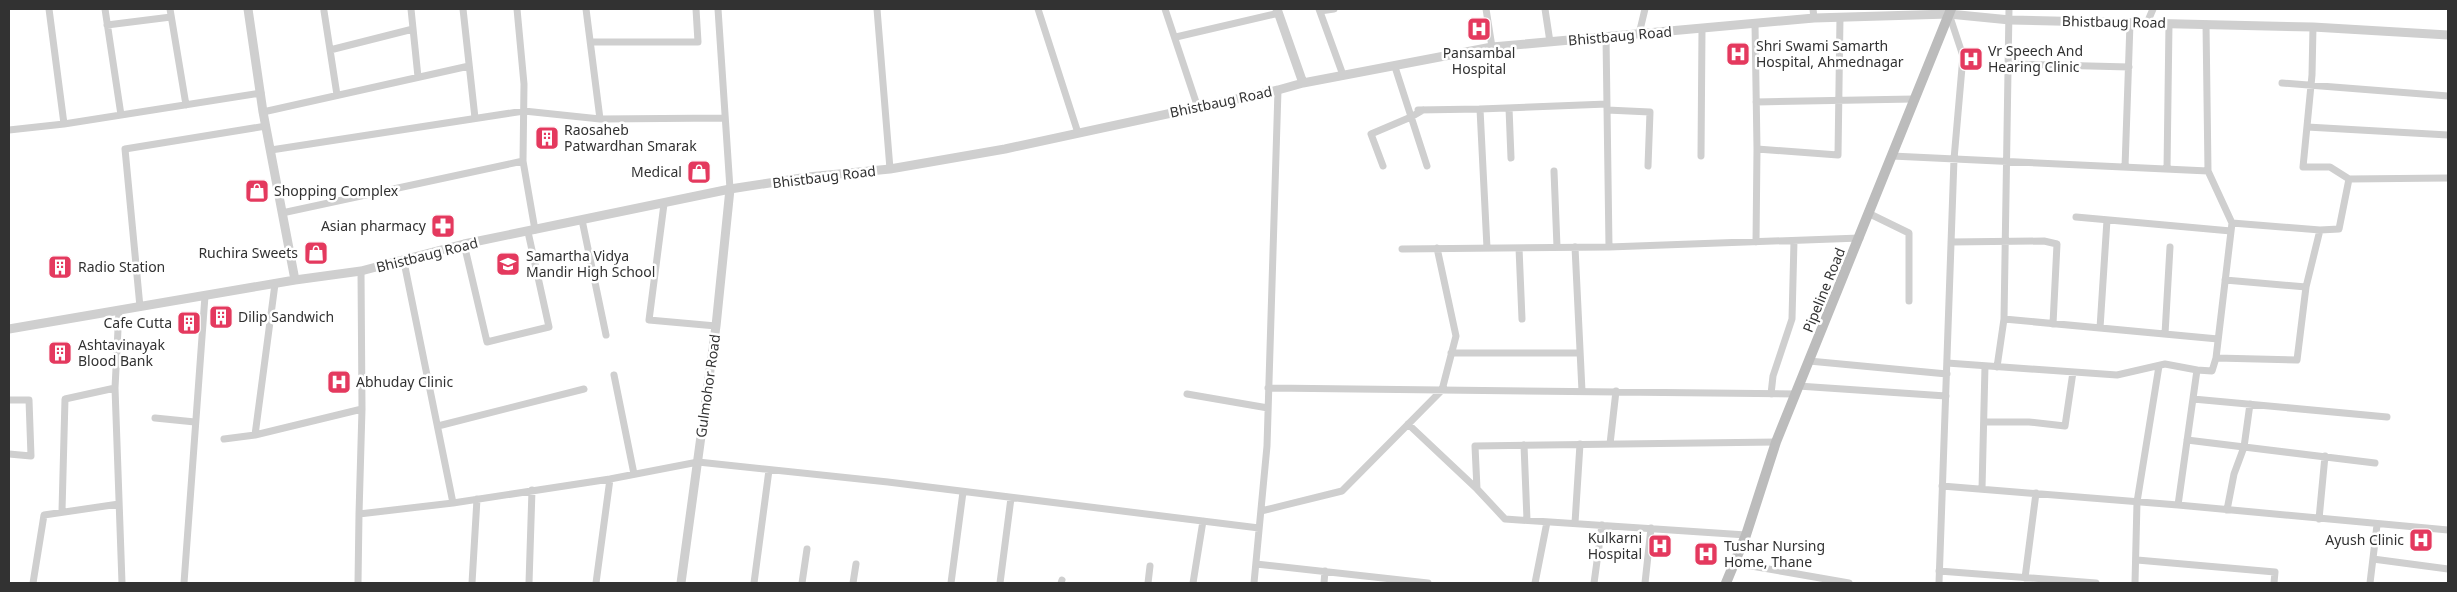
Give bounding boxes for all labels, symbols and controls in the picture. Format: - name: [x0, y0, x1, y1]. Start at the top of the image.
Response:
- street label: Bhistbaug Road: [2062, 11, 2166, 32]
- hospital icon: Pansambal Hospital: [1466, 16, 1492, 42]
- street label: Bhistbaug Road: [1567, 21, 1673, 50]
- place label: Shri Swami Samarth Hospital, Ahmednagar: [1756, 36, 1904, 71]
- hospital icon: Shri Swami Samarth Hospital, Ahmednagar: [1725, 41, 1751, 67]
- place label: Vr Speech And Hearing Clinic: [1988, 41, 2083, 76]
- place label: Pansambal Hospital: [1443, 43, 1515, 78]
- hospital icon: Vr Speech And Hearing Clinic: [1958, 46, 1984, 72]
- street label: Bhistbaug Road: [1168, 81, 1274, 122]
- place label: Raosaheb Patwardhan Smarak: [564, 120, 697, 155]
- building icon: Raosaheb Patwardhan Smarak: [534, 125, 560, 151]
- shop icon: Medical: [686, 159, 712, 185]
- street label: Bhistbaug Road: [771, 161, 877, 192]
- place label: Medical: [631, 162, 682, 181]
- shop icon: Shopping Complex: [244, 178, 270, 204]
- place label: Shopping Complex: [274, 181, 399, 200]
- pharmacy icon: Asian pharmacy: [430, 213, 456, 239]
- place label: Asian pharmacy: [321, 216, 427, 235]
- street label: Bhistbaug Road: [374, 233, 480, 276]
- shop icon: Ruchira Sweets: [303, 240, 329, 266]
- place label: Ruchira Sweets: [198, 243, 298, 262]
- street label: Pipeline Road: [1798, 245, 1849, 335]
- place label: Samartha Vidya Mandir High School: [526, 246, 655, 281]
- school or university icon: Samartha Vidya Mandir High School: [495, 251, 521, 277]
- building icon: Radio Station: [47, 254, 73, 280]
- place label: Radio Station: [78, 257, 165, 276]
- building icon: Dilip Sandwich: [208, 304, 234, 330]
- place label: Dilip Sandwich: [238, 307, 334, 326]
- building icon: Cafe Cutta: [176, 310, 202, 336]
- place label: Cafe Cutta: [103, 313, 172, 332]
- street label: Gulmohor Road: [691, 333, 724, 439]
- place label: Ashtavinayak Blood Bank: [78, 335, 165, 370]
- building icon: Ashtavinayak Blood Bank: [47, 340, 73, 366]
- hospital icon: Abhuday Clinic: [326, 369, 352, 395]
- place label: Abhuday Clinic: [356, 372, 453, 391]
- hospital icon: Ayush Clinic: [2408, 527, 2434, 553]
- place label: Kulkarni Hospital: [1588, 528, 1642, 563]
- place label: Ayush Clinic: [2325, 530, 2404, 549]
- hospital icon: Kulkarni Hospital: [1647, 533, 1673, 559]
- place label: Tushar Nursing Home, Thane: [1724, 536, 1825, 571]
- hospital icon: Tushar Nursing Home, Thane: [1693, 541, 1719, 567]

